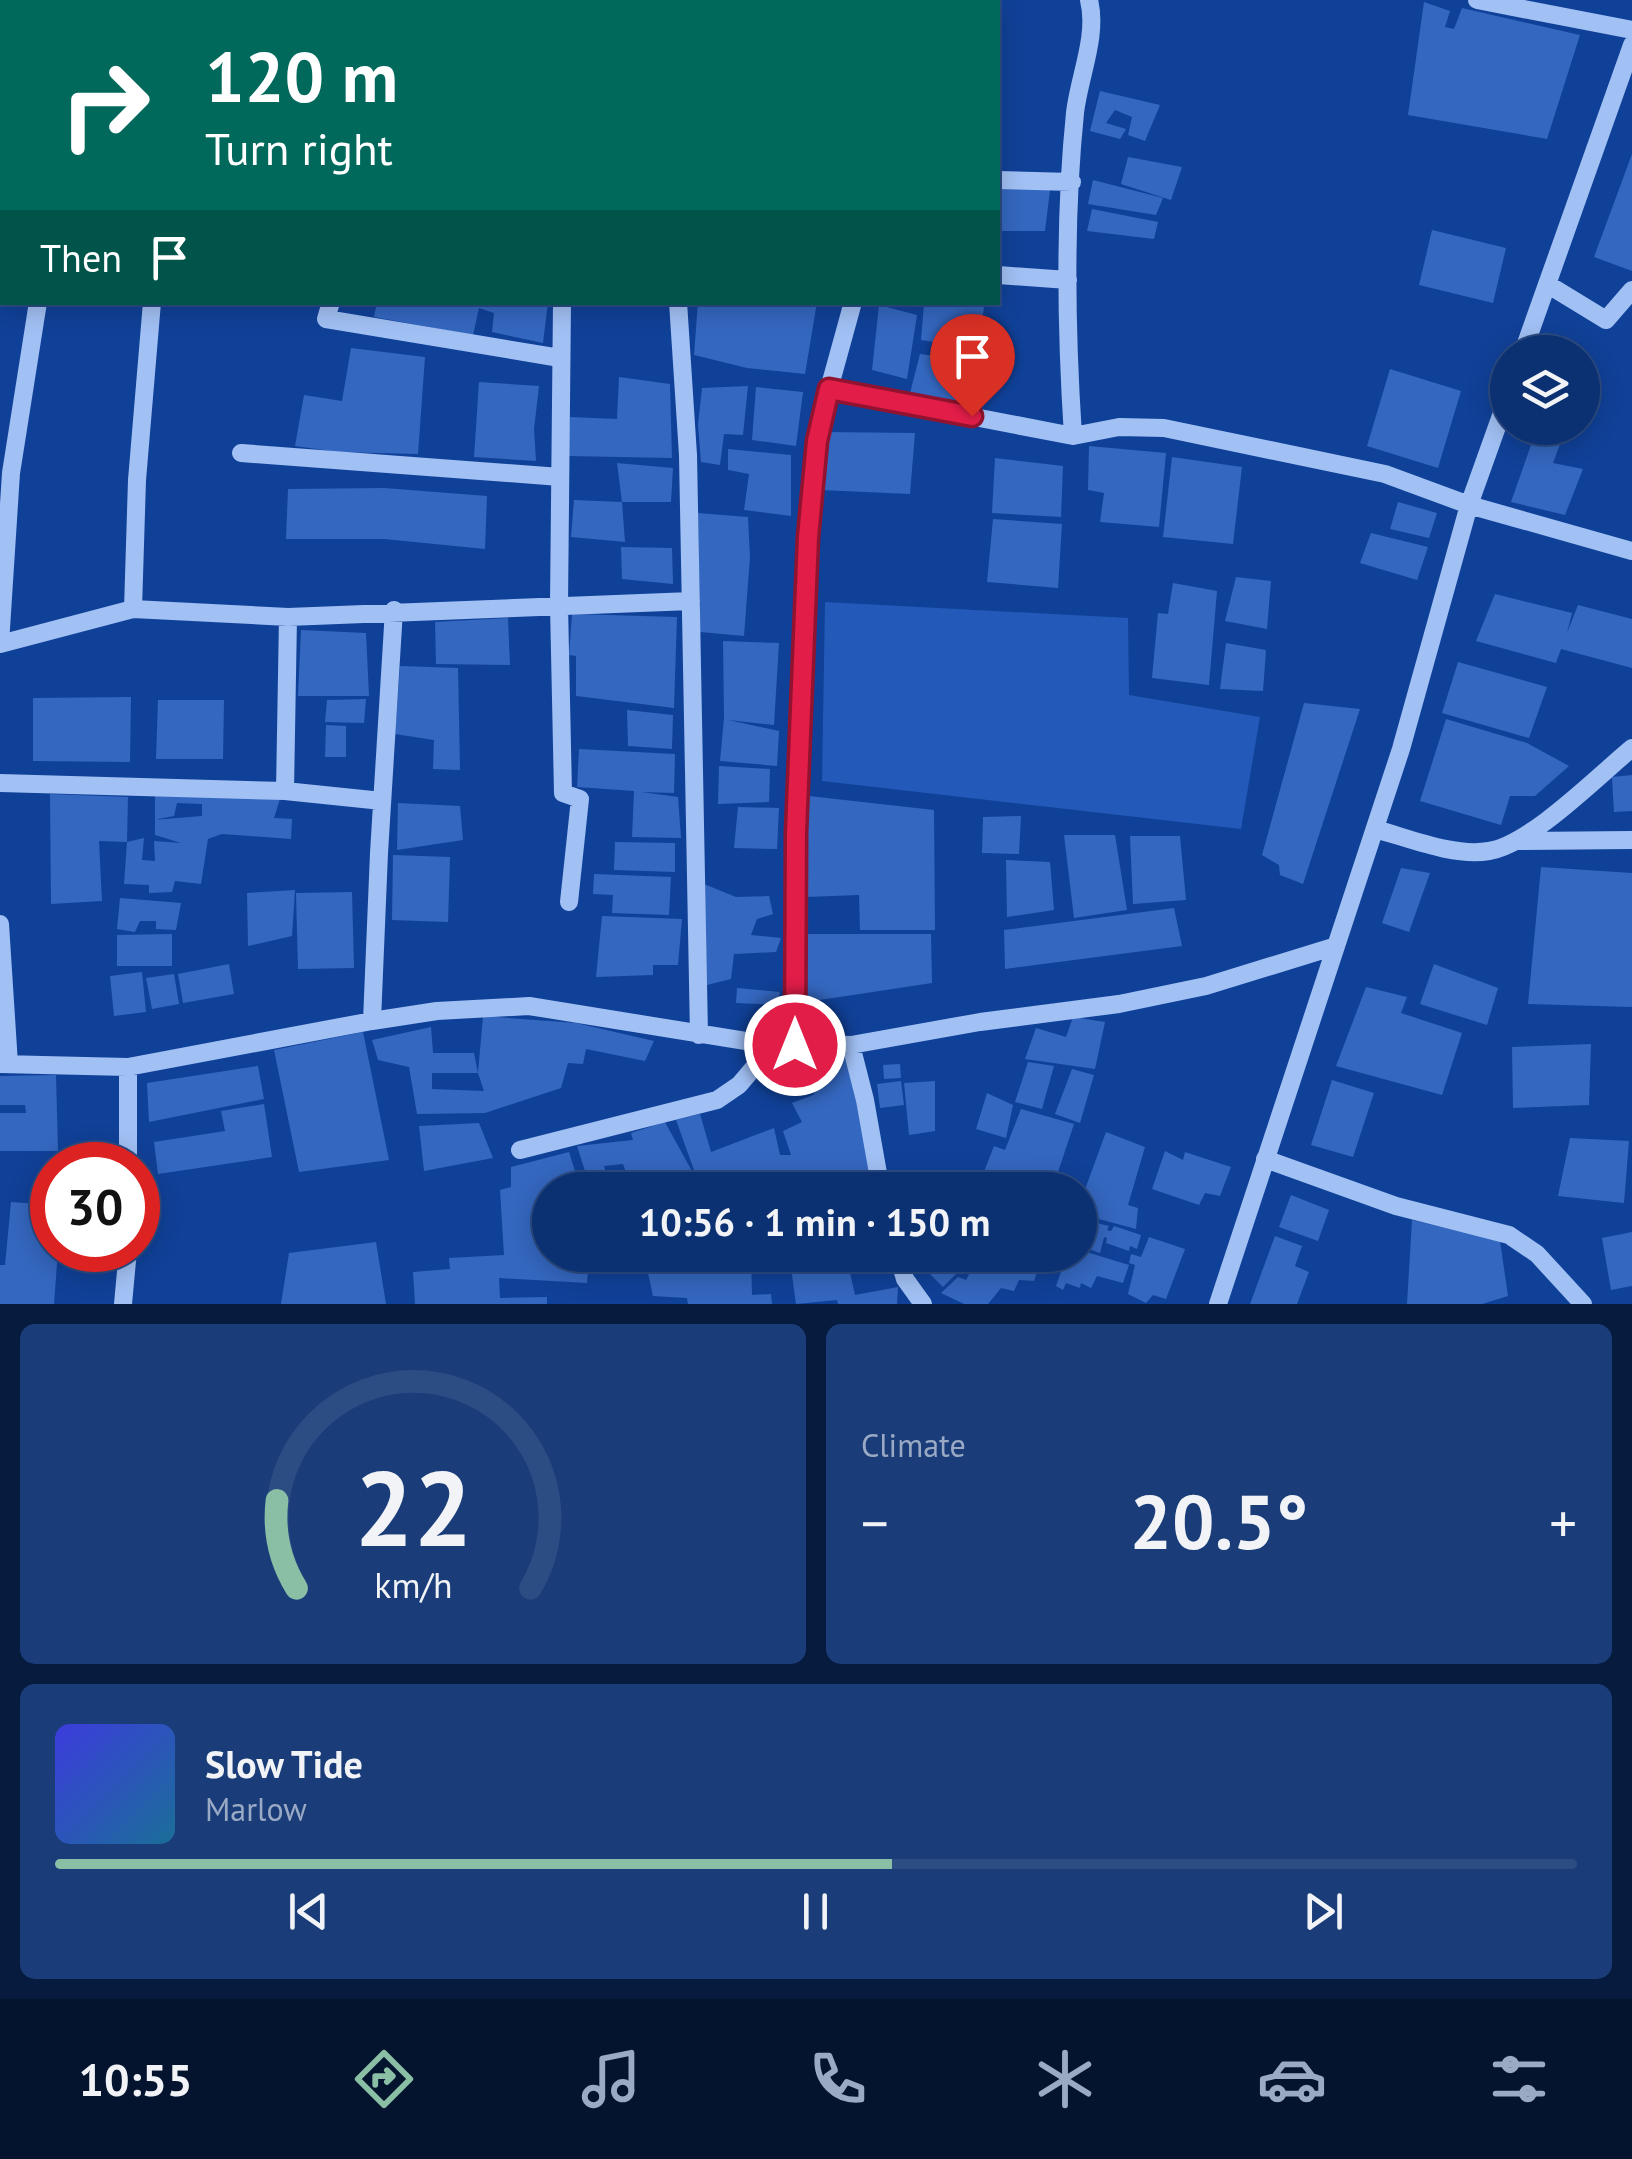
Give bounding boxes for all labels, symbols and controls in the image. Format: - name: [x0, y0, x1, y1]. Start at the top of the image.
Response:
- text: 120 m: [205, 31, 398, 121]
- icon: right: [40, 40, 170, 170]
- text: Turn right: [205, 119, 393, 177]
- icon: arrive: [142, 230, 197, 285]
- text: Then: [40, 233, 122, 282]
- pin: [930, 314, 1015, 417]
- icon: arrive: [945, 329, 1000, 384]
- map controls: [1490, 335, 1600, 445]
- button: layers: [1490, 335, 1600, 445]
- position arrow: [743, 993, 847, 1097]
- speed limit sign: 30: [30, 1142, 160, 1272]
- text: 10:56 · 1 min · 150 m: [639, 1197, 990, 1246]
- text: Climate: [861, 1424, 966, 1466]
- text: 22: [354, 1440, 472, 1575]
- text: 20.5°: [1130, 1473, 1308, 1570]
- text: −: [861, 1487, 889, 1558]
- text: +: [1549, 1487, 1577, 1558]
- text: km/h: [374, 1562, 452, 1608]
- text: Slow Tide: [205, 1739, 363, 1788]
- text: Marlow: [205, 1788, 307, 1830]
- icon: previous: [281, 1884, 336, 1939]
- icon: pause: [788, 1884, 843, 1939]
- icon: next: [1296, 1884, 1351, 1939]
- icon: directions: [349, 2044, 419, 2114]
- icon: music: [576, 2044, 646, 2114]
- icon: phone: [803, 2044, 873, 2114]
- icon: climate: [1030, 2044, 1100, 2114]
- icon: car: [1257, 2044, 1327, 2114]
- icon: filters: [1484, 2044, 1554, 2114]
- text: 10:55: [78, 2050, 193, 2108]

